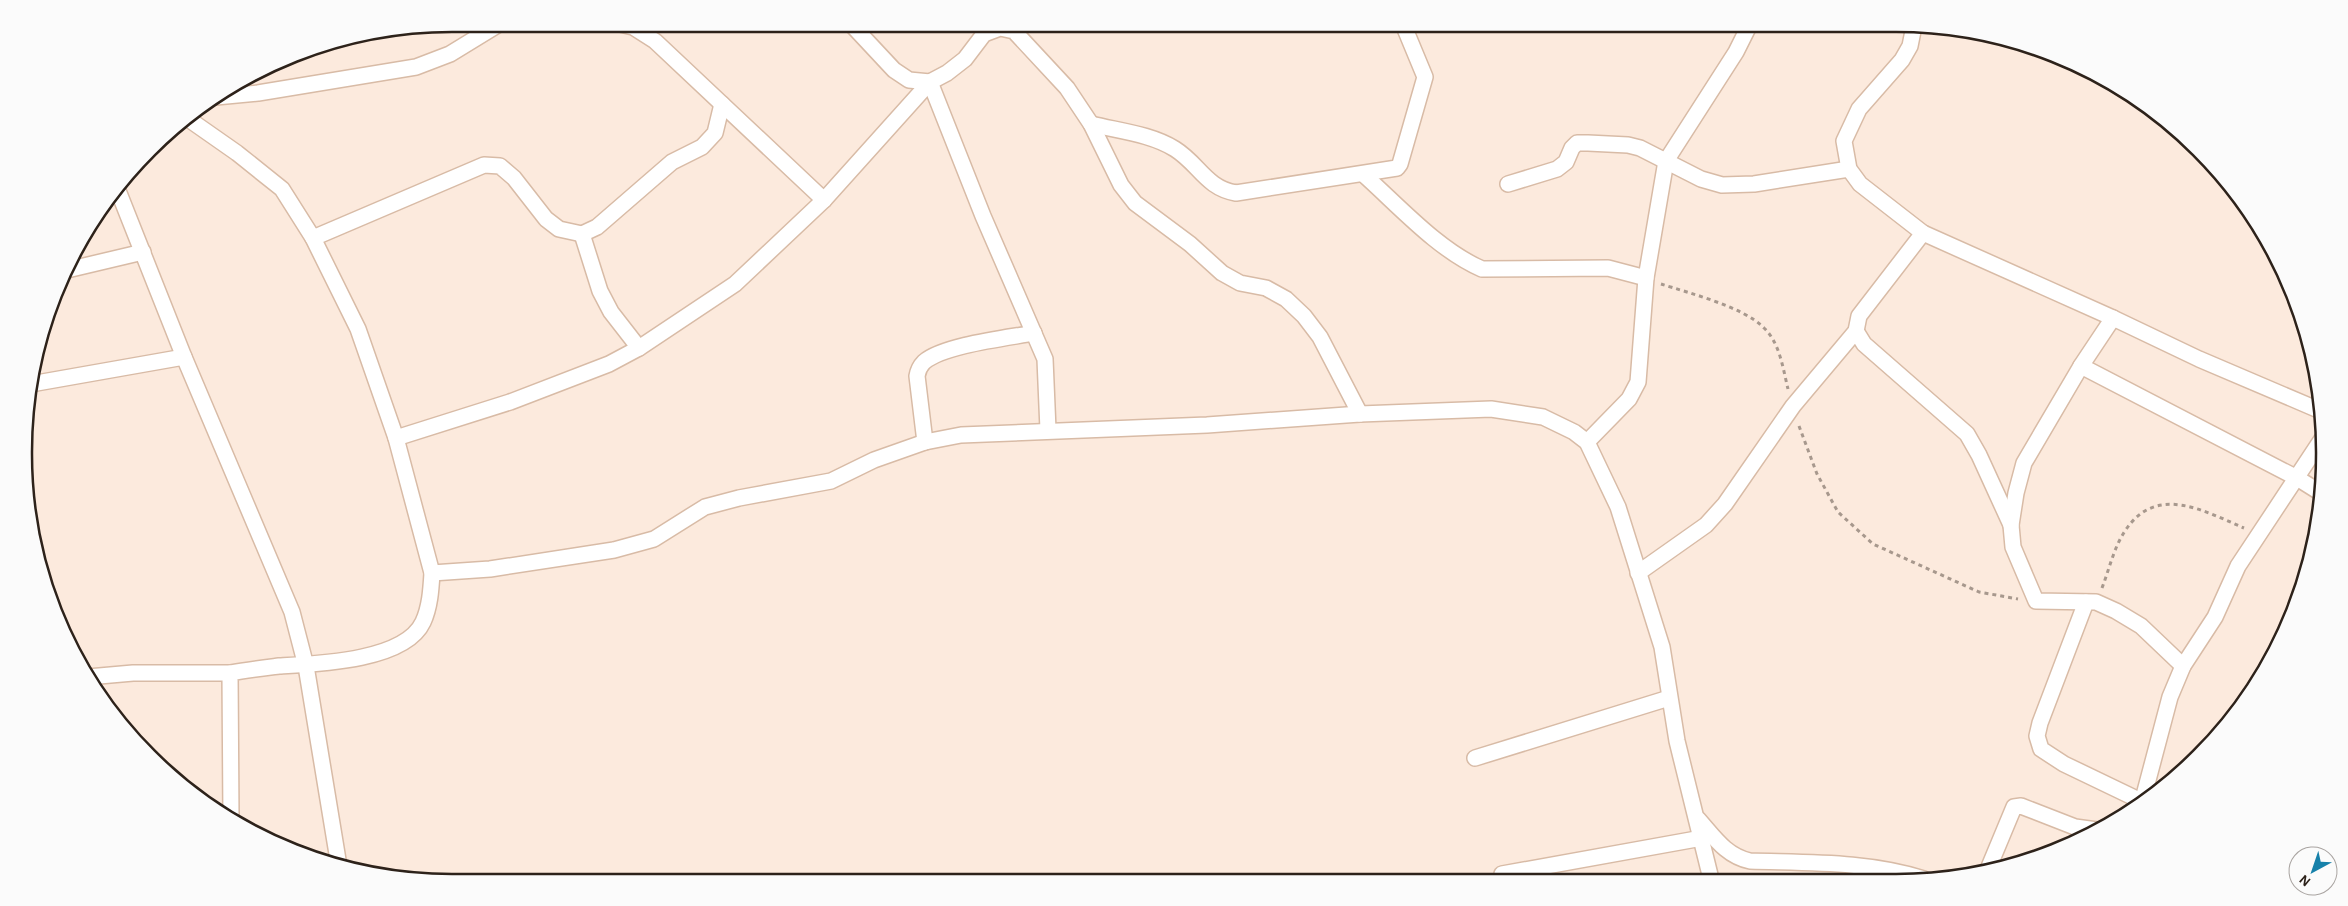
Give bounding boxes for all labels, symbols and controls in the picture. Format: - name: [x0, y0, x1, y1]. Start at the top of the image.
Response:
- north arrow: [2288, 846, 2338, 896]
- text: N: [2297, 872, 2314, 889]

